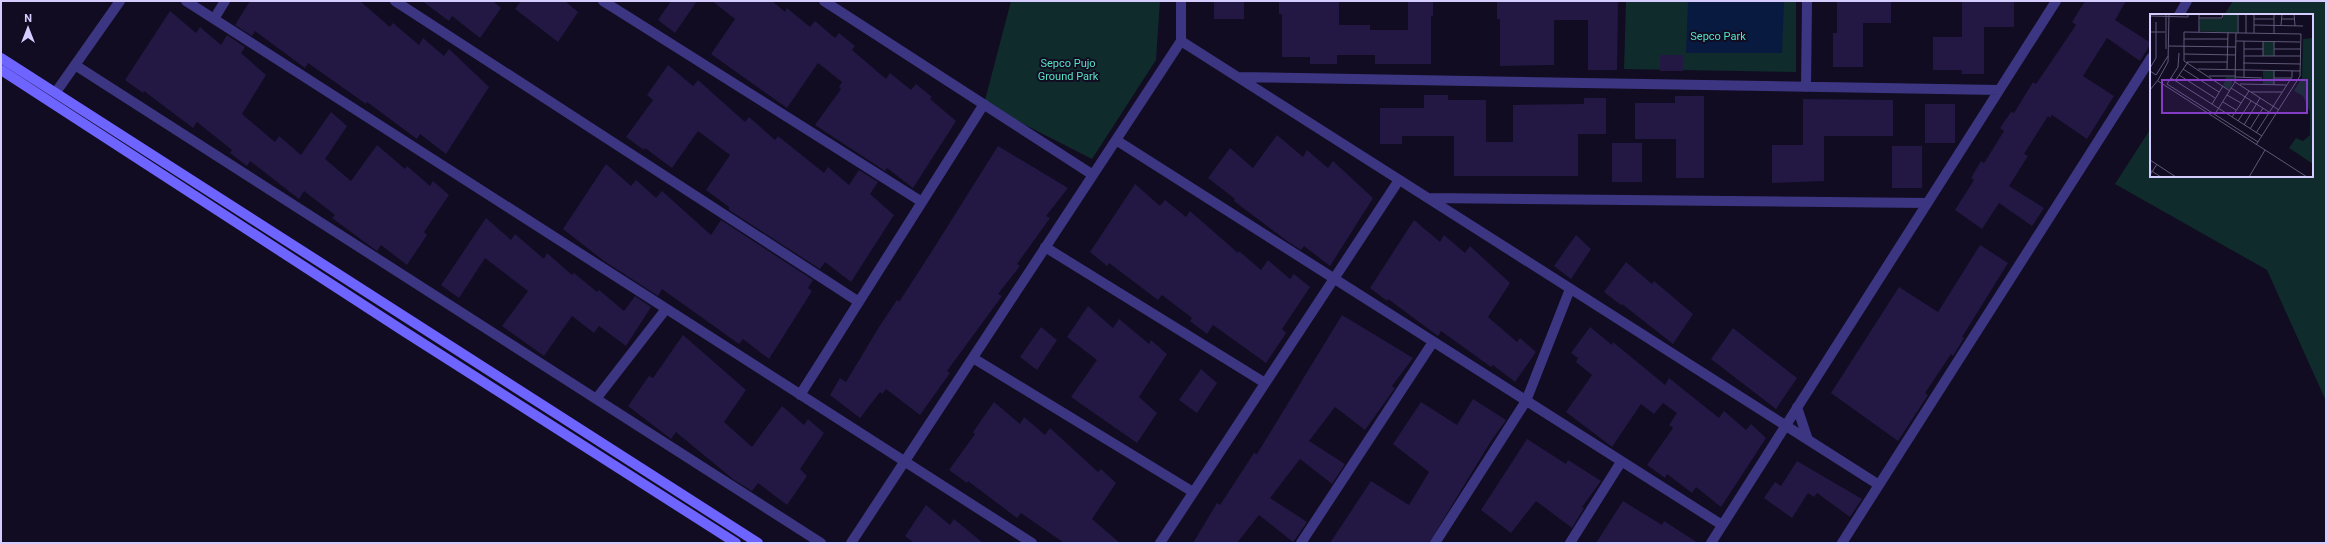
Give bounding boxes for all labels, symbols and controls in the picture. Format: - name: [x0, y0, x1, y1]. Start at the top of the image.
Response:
- north arrow: [8, 8, 48, 48]
- text: N: [24, 12, 32, 25]
- inset map: [2150, 14, 2313, 177]
- park label: Sepco Park: [1690, 30, 1746, 43]
- park label: Sepco Pujo Ground Park: [1038, 57, 1099, 83]

